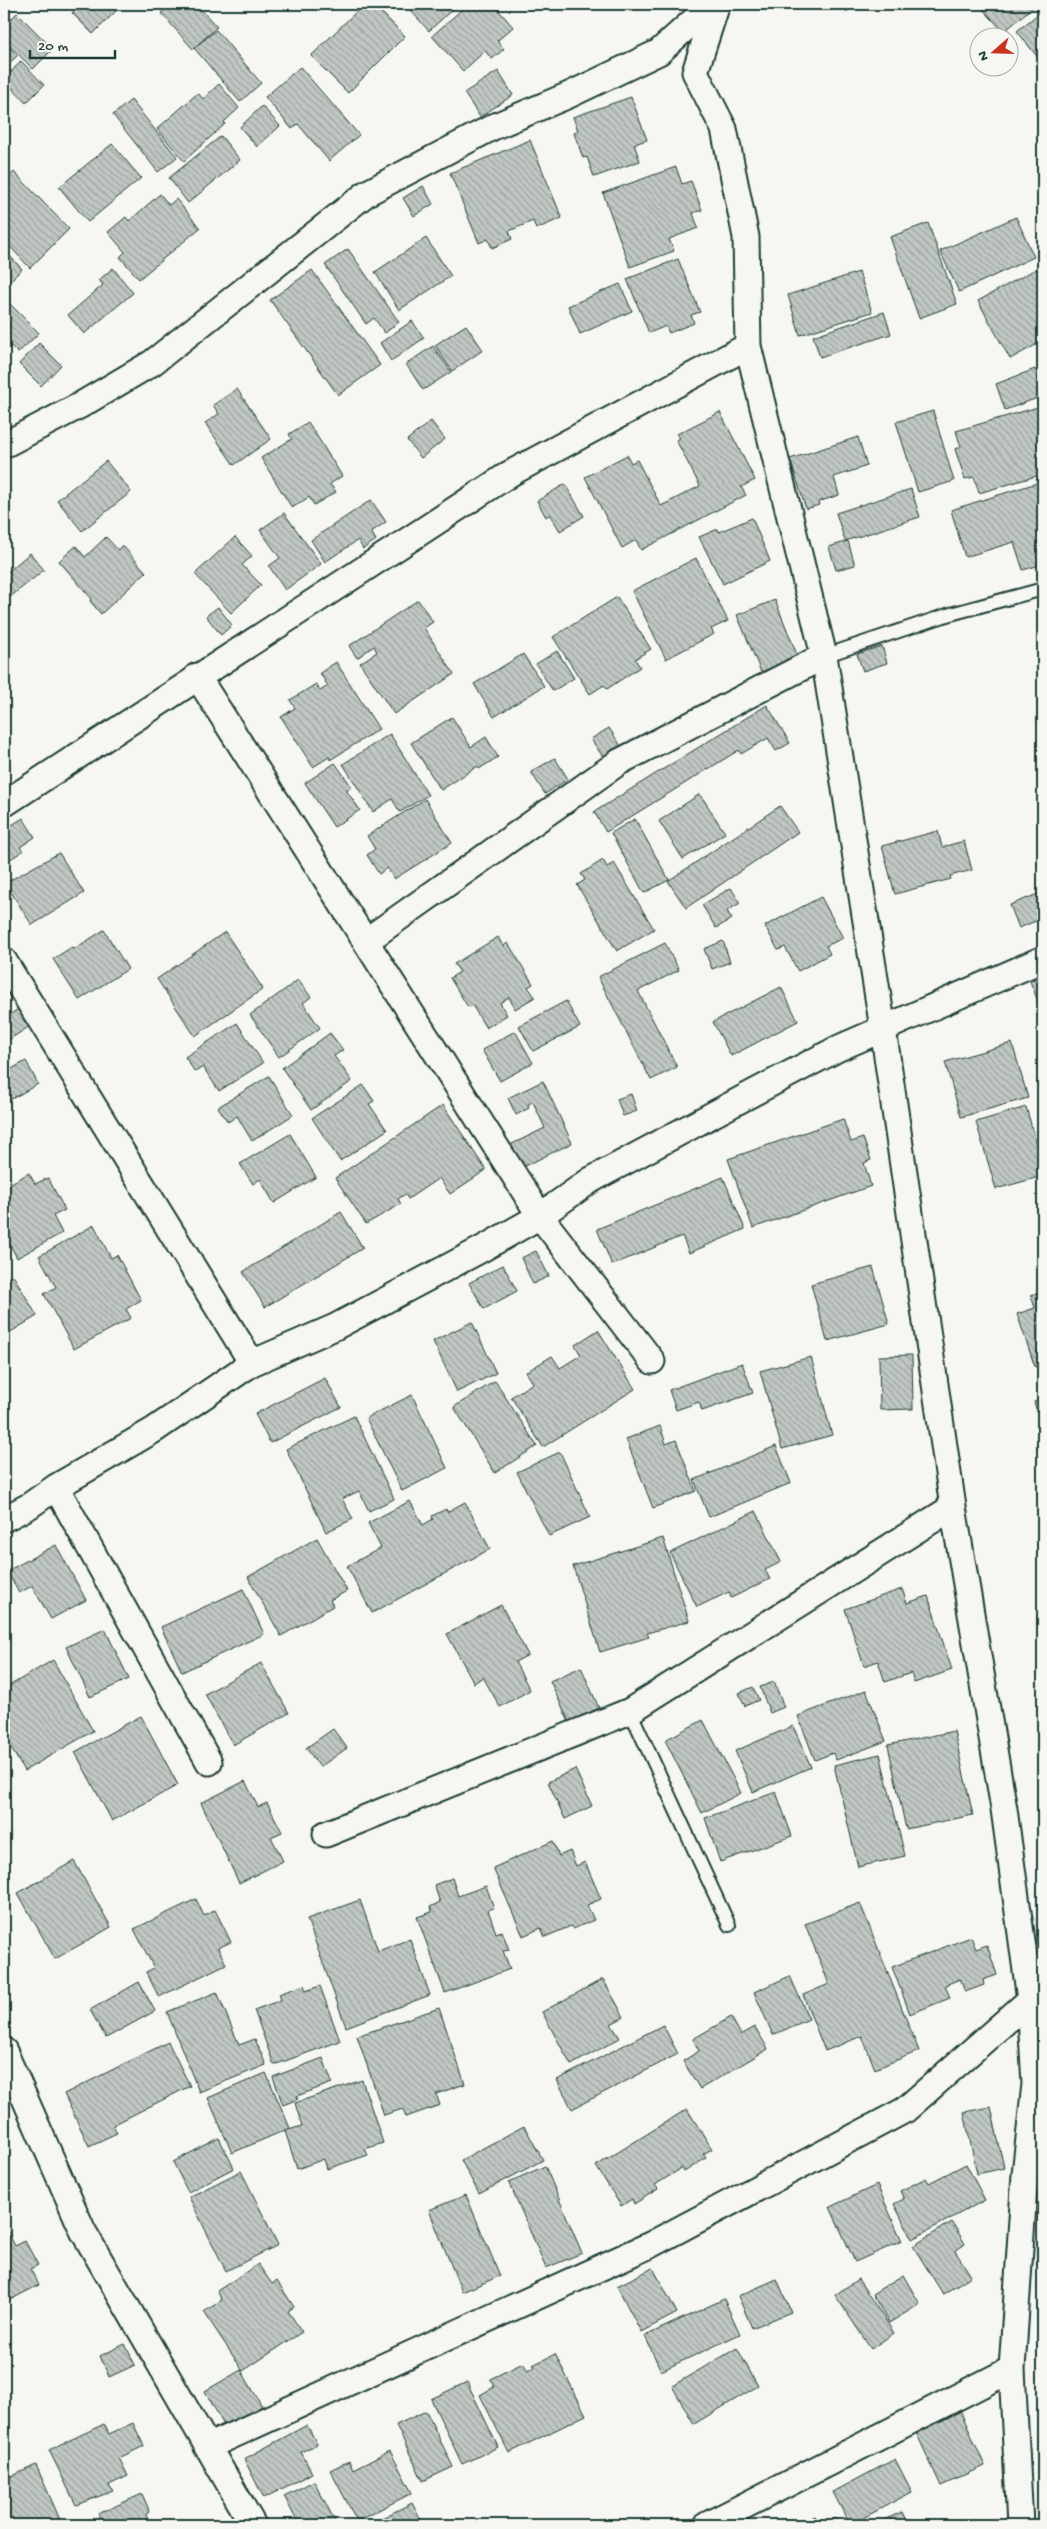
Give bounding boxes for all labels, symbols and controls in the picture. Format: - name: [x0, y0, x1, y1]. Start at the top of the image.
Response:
- scale bar: [30, 28, 115, 60]
- north arrow: [970, 28, 1020, 78]
- text: 20 m: [38, 38, 68, 56]
- text: N: [975, 48, 994, 63]

